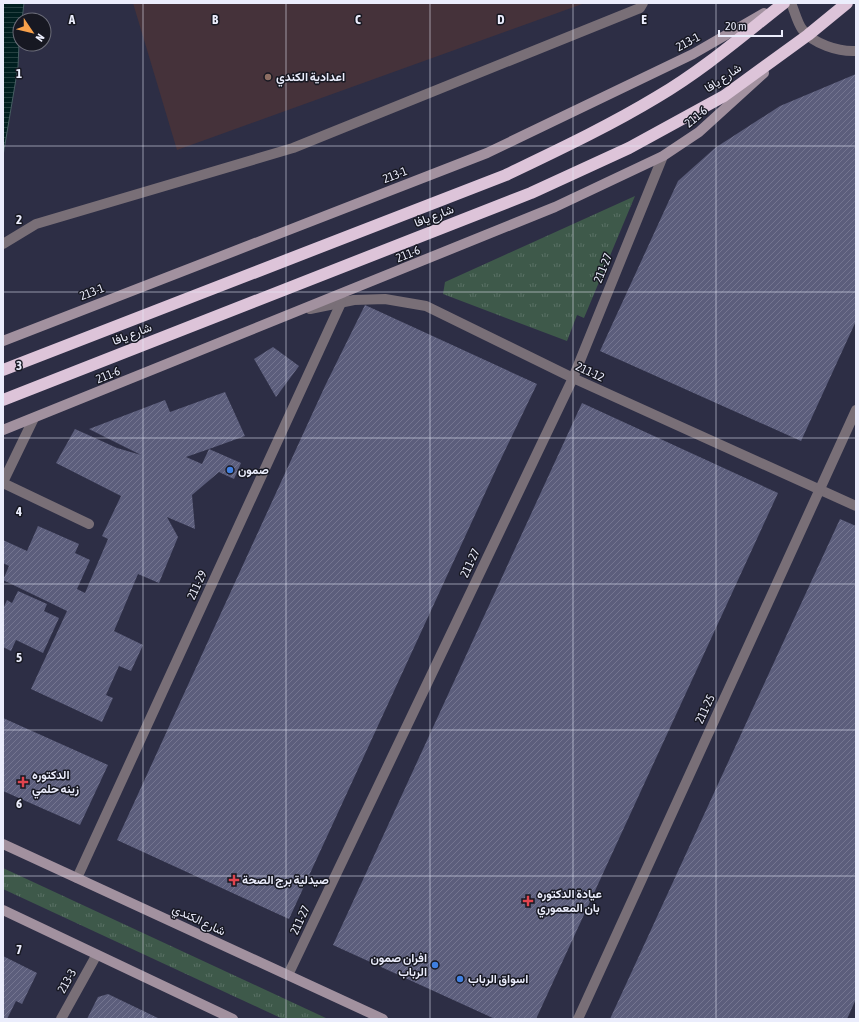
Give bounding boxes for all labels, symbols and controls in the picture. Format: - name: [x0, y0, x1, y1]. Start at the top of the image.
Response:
- north arrow: [12, 12, 52, 52]
- text: A: [68, 12, 76, 27]
- text: B: [212, 12, 219, 27]
- text: C: [355, 12, 361, 27]
- text: D: [497, 12, 505, 27]
- text: E: [641, 12, 647, 27]
- scale bar: [719, 12, 782, 38]
- text: 20 m: [725, 19, 747, 33]
- street label: 213-1: [674, 30, 703, 54]
- text: N: [33, 32, 47, 44]
- street label: شارع يافا: [702, 61, 745, 97]
- text: 1: [16, 66, 22, 81]
- place label: اعدادية الكندي: [276, 70, 345, 87]
- marker: اعدادية الكندي: [263, 72, 273, 82]
- street label: 211-6: [682, 103, 710, 130]
- street label: 213-1: [381, 164, 409, 186]
- street label: شارع يافا: [412, 202, 457, 232]
- text: 2: [16, 212, 22, 227]
- street label: 211-6: [394, 243, 423, 265]
- street label: 211-27: [591, 251, 615, 285]
- street label: 213-1: [78, 281, 106, 303]
- street label: شارع يافا: [110, 320, 155, 350]
- text: 3: [16, 358, 22, 373]
- street label: 211-12: [573, 359, 607, 385]
- street label: 211-6: [94, 364, 123, 386]
- place label: صمون: [238, 463, 269, 478]
- marker: صمون: [225, 465, 235, 475]
- text: 4: [15, 504, 22, 519]
- street label: 211-27: [457, 546, 483, 580]
- street label: 211-29: [184, 568, 210, 602]
- text: 5: [16, 650, 22, 665]
- street label: 211-25: [692, 692, 718, 726]
- place label: الدكتوره زينه حلمي: [32, 768, 79, 799]
- marker: الدكتوره زينه حلمي: [17, 776, 29, 788]
- text: 6: [16, 796, 22, 811]
- place label: صيدلية برج الصحة: [242, 873, 329, 888]
- marker: صيدلية برج الصحة: [229, 875, 239, 885]
- place label: عيادة الدكتوره بان المعموري: [537, 887, 602, 918]
- marker: عيادة الدكتوره بان المعموري: [522, 895, 534, 907]
- street label: شارع الكندي: [169, 902, 228, 941]
- street label: 211-27: [287, 903, 313, 937]
- text: 7: [16, 942, 22, 957]
- place label: افران صمون الرباب: [370, 951, 427, 980]
- marker: افران صمون الرباب: [430, 960, 440, 970]
- street label: 213-3: [55, 966, 79, 996]
- place label: اسواق الرباب: [468, 972, 528, 987]
- marker: اسواق الرباب: [455, 974, 465, 984]

